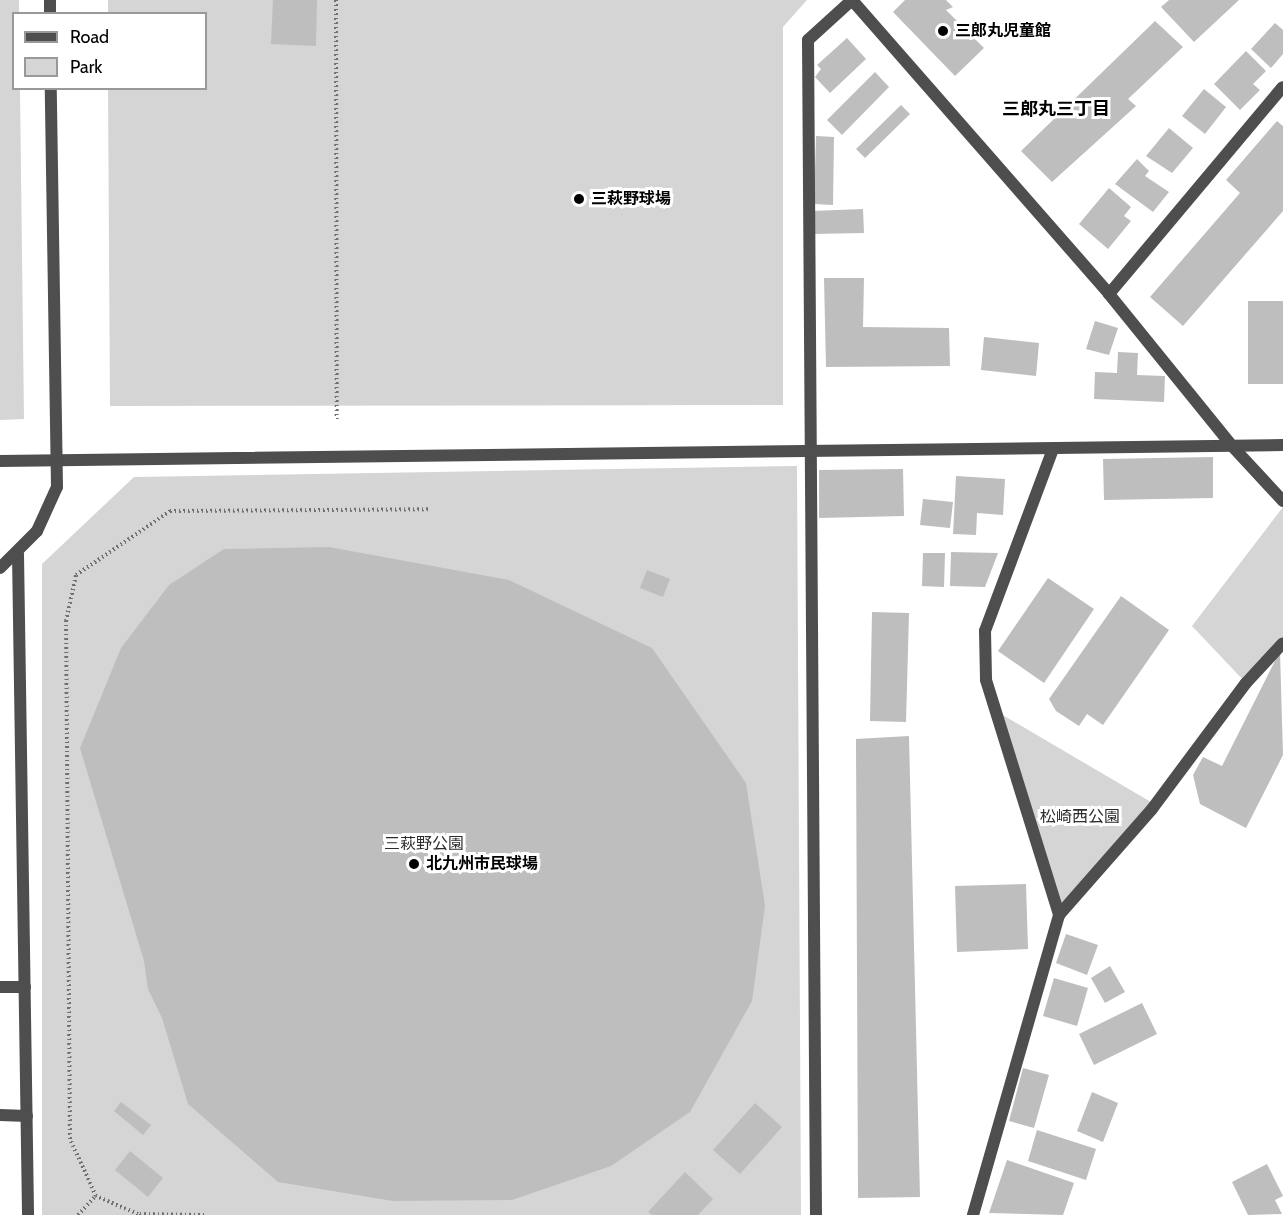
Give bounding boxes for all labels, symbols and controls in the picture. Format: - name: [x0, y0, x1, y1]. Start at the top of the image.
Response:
- legend: [12, 12, 207, 90]
- place label: 三郎丸児童館: [955, 21, 1051, 41]
- marker: 三郎丸児童館: [936, 24, 950, 38]
- text: Road: [70, 26, 109, 48]
- text: Park: [70, 56, 102, 78]
- district label: 三郎丸三丁目: [1002, 98, 1110, 120]
- place label: 三萩野球場: [591, 189, 671, 209]
- marker: 三萩野球場: [572, 192, 586, 206]
- park label: 松崎西公園: [1040, 807, 1120, 827]
- park label: 三萩野公園: [384, 834, 464, 854]
- place label: 北九州市民球場: [426, 854, 538, 874]
- marker: 北九州市民球場: [407, 857, 421, 871]

